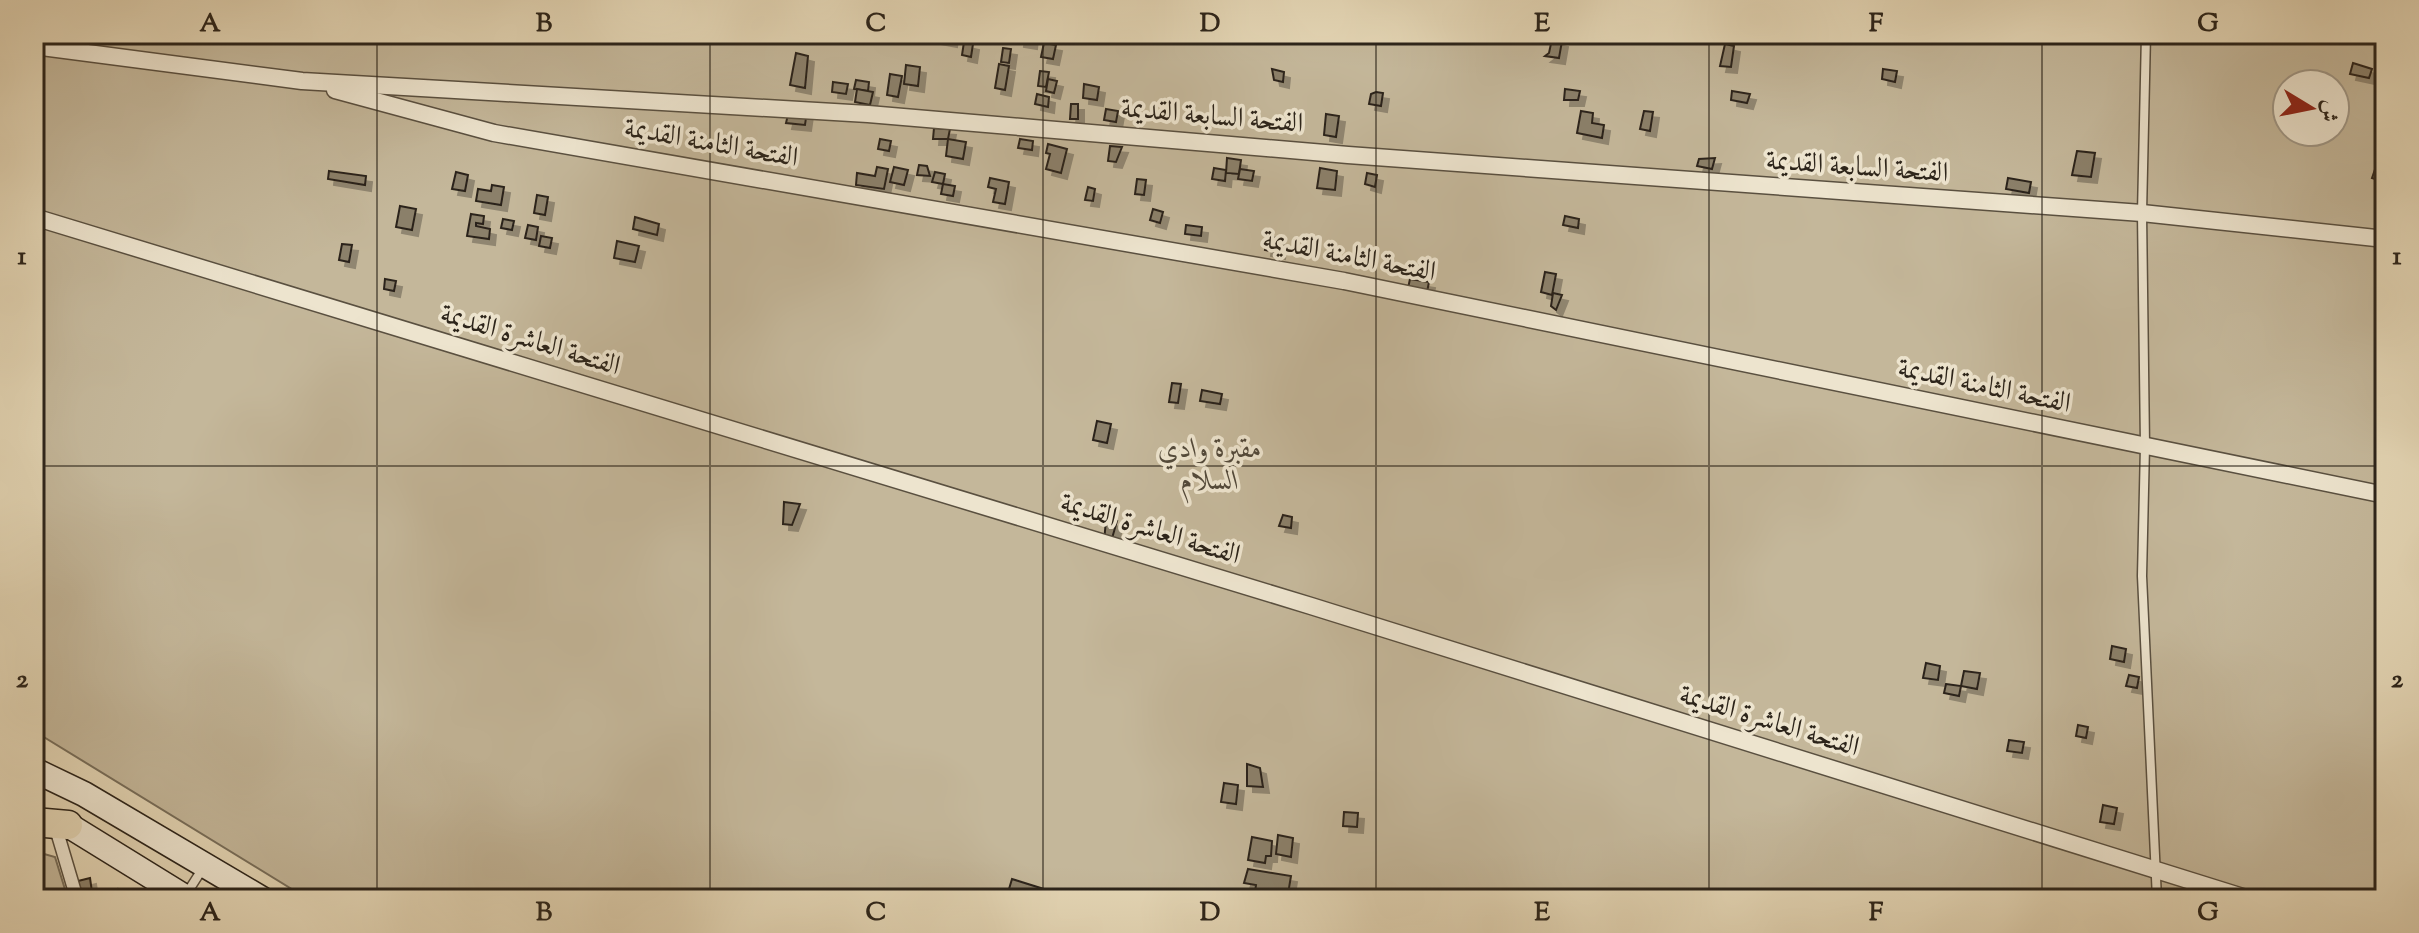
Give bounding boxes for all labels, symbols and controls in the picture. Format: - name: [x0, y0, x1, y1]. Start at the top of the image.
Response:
- text: A: [199, 6, 221, 43]
- text: B: [536, 6, 553, 43]
- text: C: [866, 6, 886, 43]
- text: D: [1200, 6, 1220, 43]
- text: E: [1534, 6, 1550, 43]
- text: F: [1869, 6, 1884, 43]
- text: G: [2197, 6, 2219, 43]
- north arrow: [2271, 68, 2351, 148]
- street label: الفتحة السابعة القديمة: [1119, 89, 1305, 145]
- text: ش: [2310, 97, 2345, 124]
- street label: الفتحة الثامنة القديمة: [621, 109, 801, 179]
- street label: الفتحة السابعة القديمة: [1764, 142, 1950, 194]
- street label: الفتحة الثامنة القديمة: [1259, 221, 1439, 293]
- text: 1: [18, 239, 27, 276]
- text: 1: [2393, 239, 2402, 276]
- street label: الفتحة العاشرة القديمة: [435, 295, 625, 387]
- street label: الفتحة الثامنة القديمة: [1894, 349, 2074, 425]
- park label: مقبرة وادي السلام: [1158, 430, 1262, 504]
- street label: الفتحة العاشرة القديمة: [1055, 484, 1245, 576]
- text: 2: [16, 662, 29, 699]
- text: 2: [2391, 662, 2404, 699]
- street label: الفتحة العاشرة القديمة: [1674, 676, 1864, 768]
- text: A: [199, 895, 221, 932]
- text: B: [536, 895, 553, 932]
- text: C: [866, 895, 886, 932]
- text: D: [1200, 895, 1220, 932]
- text: E: [1534, 895, 1550, 932]
- text: F: [1869, 895, 1884, 932]
- text: G: [2197, 895, 2219, 932]

